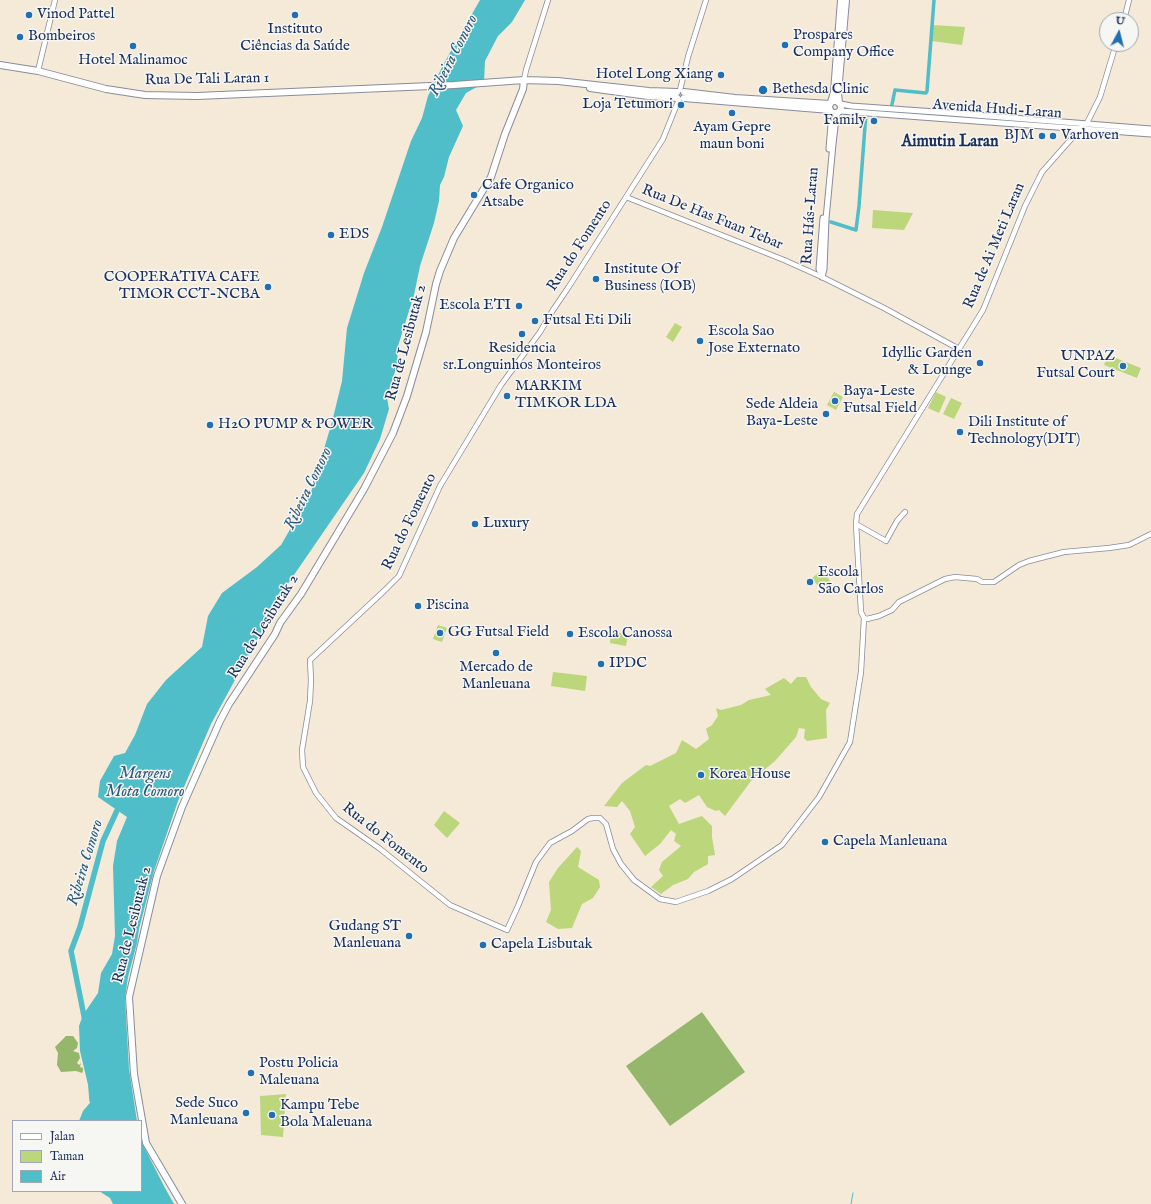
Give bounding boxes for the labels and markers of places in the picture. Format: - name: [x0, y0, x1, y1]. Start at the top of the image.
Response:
- place label: Vinod Pattel: [37, 6, 115, 24]
- marker: Vinod Pattel: [24, 10, 34, 20]
- marker: Instituto Ciências da Saúde: [290, 10, 300, 20]
- place label: Instituto Ciências da Saúde: [240, 21, 350, 56]
- place label: Prospares Company Office: [793, 27, 894, 62]
- place label: Bombeiros: [28, 28, 95, 46]
- marker: Bombeiros: [15, 32, 25, 42]
- marker: Prospares Company Office: [780, 40, 790, 50]
- marker: Hotel Malinamoc: [128, 41, 138, 51]
- place label: Hotel Malinamoc: [78, 52, 188, 70]
- place label: Hotel Long Xiang: [596, 66, 713, 84]
- marker: Hotel Long Xiang: [716, 70, 726, 80]
- place label: Bethesda Clinic: [772, 81, 869, 99]
- marker: Bethesda Clinic: [757, 84, 769, 96]
- place label: Loja Tetumori: [582, 96, 673, 114]
- marker: Loja Tetumori: [676, 100, 686, 110]
- marker: Ayam Gepre maun boni: [727, 108, 737, 118]
- place label: Family: [823, 112, 866, 130]
- marker: Family: [869, 116, 879, 126]
- place label: Ayam Gepre maun boni: [693, 119, 771, 154]
- place label: BJM: [1004, 127, 1034, 145]
- place label: Varhoven: [1061, 127, 1119, 145]
- marker: BJM: [1037, 131, 1047, 141]
- marker: Varhoven: [1048, 131, 1058, 141]
- place label: Cafe Organico Atsabe: [482, 177, 574, 212]
- marker: Cafe Organico Atsabe: [469, 190, 479, 200]
- place label: EDS: [339, 226, 369, 244]
- marker: EDS: [326, 230, 336, 240]
- place label: Institute Of Business (IOB): [604, 261, 696, 296]
- place label: COOPERATIVA CAFE TIMOR CCT-NCBA: [104, 269, 260, 304]
- marker: Institute Of Business (IOB): [591, 274, 601, 284]
- marker: COOPERATIVA CAFE TIMOR CCT-NCBA: [263, 282, 273, 292]
- place label: Escola ETI: [439, 297, 511, 315]
- marker: Escola ETI: [514, 301, 524, 311]
- place label: Futsal Eti Dili: [543, 312, 632, 330]
- marker: Futsal Eti Dili: [530, 316, 540, 326]
- place label: Escola Sao Jose Externato: [708, 323, 800, 358]
- marker: Residencia sr.Longuinhos Monteiros: [517, 329, 527, 339]
- marker: Escola Sao Jose Externato: [695, 336, 705, 346]
- place label: Residencia sr.Longuinhos Monteiros: [443, 340, 601, 375]
- place label: Idyllic Garden & Lounge: [882, 345, 972, 380]
- place label: UNPAZ Futsal Court: [1036, 348, 1115, 383]
- marker: Idyllic Garden & Lounge: [975, 358, 985, 368]
- marker: UNPAZ Futsal Court: [1118, 361, 1128, 371]
- place label: MARKIM TIMKOR LDA: [515, 378, 616, 413]
- place label: Baya-Leste Futsal Field: [843, 383, 917, 418]
- marker: MARKIM TIMKOR LDA: [502, 391, 512, 401]
- place label: Sede Aldeia Baya-Leste: [746, 396, 818, 431]
- marker: Baya-Leste Futsal Field: [830, 396, 840, 406]
- marker: Sede Aldeia Baya-Leste: [821, 409, 831, 419]
- place label: Dili Institute of Technology(DIT): [968, 414, 1080, 449]
- place label: H2O PUMP & POWER: [218, 416, 373, 434]
- marker: H2O PUMP & POWER: [205, 420, 215, 430]
- marker: Dili Institute of Technology(DIT): [955, 427, 965, 437]
- place label: Luxury: [483, 515, 529, 533]
- marker: Luxury: [470, 519, 480, 529]
- place label: Escola São Carlos: [818, 564, 884, 599]
- marker: Escola São Carlos: [805, 577, 815, 587]
- place label: Piscina: [426, 597, 469, 615]
- marker: Piscina: [413, 601, 423, 611]
- place label: GG Futsal Field: [448, 624, 549, 642]
- place label: Escola Canossa: [578, 625, 672, 643]
- marker: GG Futsal Field: [435, 628, 445, 638]
- marker: Escola Canossa: [565, 629, 575, 639]
- marker: Mercado de Manleuana: [491, 648, 501, 658]
- place label: IPDC: [609, 655, 647, 673]
- place label: Mercado de Manleuana: [459, 659, 533, 694]
- marker: IPDC: [596, 659, 606, 669]
- place label: Korea House: [709, 766, 791, 784]
- marker: Korea House: [696, 770, 706, 780]
- place label: Capela Manleuana: [833, 833, 947, 851]
- marker: Capela Manleuana: [820, 837, 830, 847]
- place label: Gudang ST Manleuana: [329, 918, 401, 953]
- marker: Gudang ST Manleuana: [404, 931, 414, 941]
- place label: Capela Lisbutak: [491, 936, 592, 954]
- marker: Capela Lisbutak: [478, 940, 488, 950]
- place label: Postu Policia Maleuana: [259, 1055, 338, 1090]
- marker: Postu Policia Maleuana: [246, 1068, 256, 1078]
- place label: Sede Suco Manleuana: [170, 1095, 238, 1130]
- place label: Kampu Tebe Bola Maleuana: [280, 1097, 372, 1132]
- marker: Sede Suco Manleuana: [241, 1108, 251, 1118]
- marker: Kampu Tebe Bola Maleuana: [267, 1110, 277, 1120]

